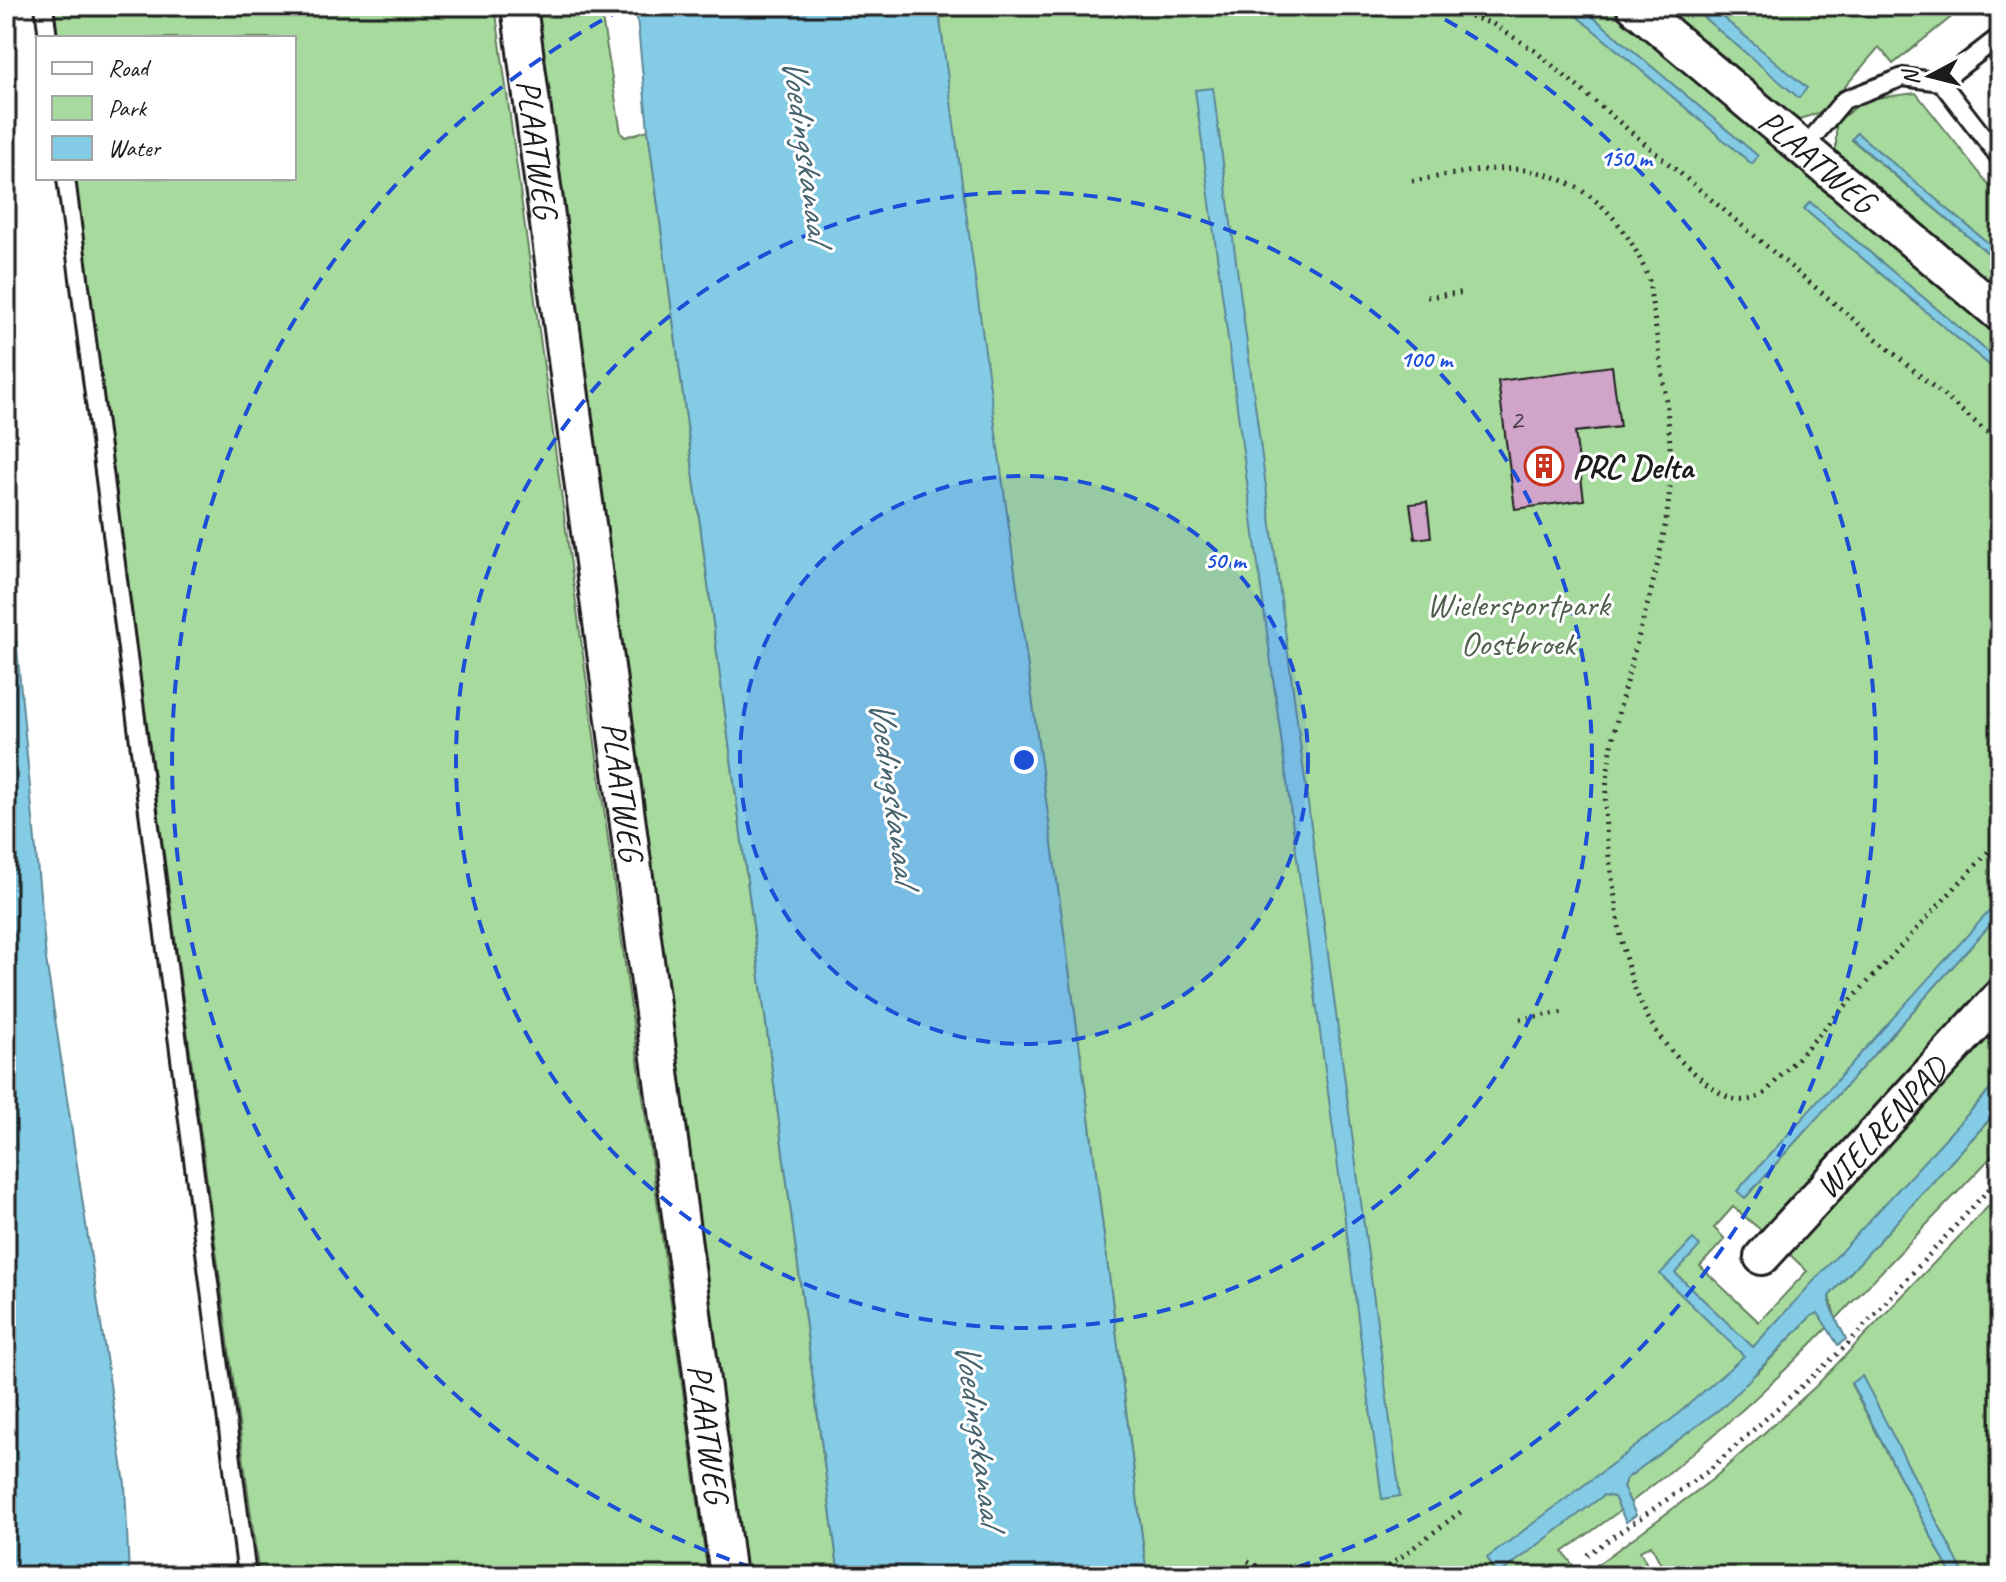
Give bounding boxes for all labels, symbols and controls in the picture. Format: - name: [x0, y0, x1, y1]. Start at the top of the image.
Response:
- legend: [36, 36, 296, 180]
- north arrow: [1890, 36, 1970, 116]
- text: Road: [108, 53, 152, 83]
- water label: Voedingskanaal: [771, 55, 844, 255]
- text: N: [1896, 66, 1926, 87]
- street label: PLAATWEG: [507, 77, 569, 224]
- text: Park: [108, 93, 148, 123]
- street label: PLAATWEG: [1750, 99, 1887, 224]
- text: Water: [108, 133, 163, 163]
- text: 150 m: [1600, 143, 1654, 173]
- text: 100 m: [1400, 344, 1454, 374]
- house number: 2: [1509, 400, 1525, 438]
- building icon: PRC Delta: [1523, 445, 1565, 487]
- place label: PRC Delta: [1572, 445, 1696, 488]
- text: 50 m: [1205, 545, 1248, 575]
- park label: Wielersportpark Oostbroek: [1426, 583, 1612, 665]
- water label: Voedingskanaal: [858, 697, 931, 897]
- street label: PLAATWEG: [593, 719, 654, 866]
- centre of rings: [1010, 746, 1038, 774]
- street label: WIELRENPAD: [1805, 1045, 1959, 1207]
- water label: Voedingskanaal: [944, 1339, 1017, 1539]
- street label: PLAATWEG: [679, 1361, 740, 1508]

